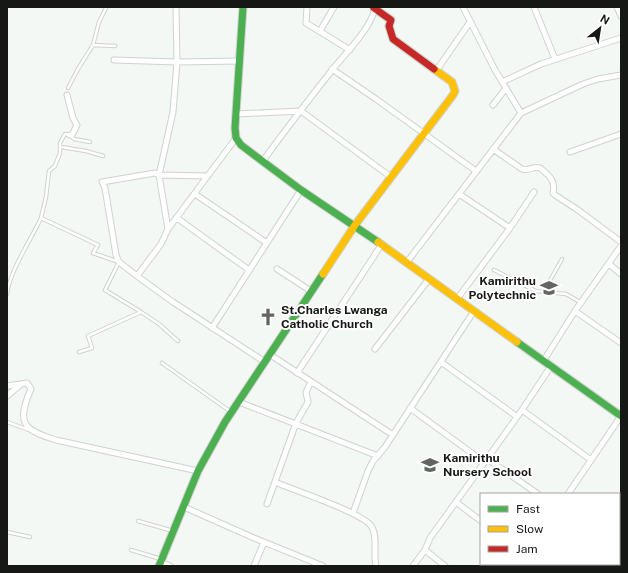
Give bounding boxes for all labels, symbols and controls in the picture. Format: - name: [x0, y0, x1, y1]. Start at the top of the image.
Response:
- north arrow: [580, 8, 620, 48]
- text: N: [598, 12, 612, 27]
- place label: Kamirithu Polytechnic: [469, 274, 536, 302]
- school or university icon: Kamirithu Polytechnic: [539, 278, 559, 298]
- place label: St.Charles Lwanga Catholic Church: [281, 303, 388, 331]
- church icon: St.Charles Lwanga Catholic Church: [258, 307, 278, 327]
- place label: Kamirithu Nursery School: [443, 451, 532, 479]
- school or university icon: Kamirithu Nursery School: [420, 455, 440, 475]
- legend: [480, 493, 620, 565]
- text: Fast: [516, 502, 541, 516]
- text: Slow: [516, 522, 544, 536]
- text: Jam: [516, 542, 538, 556]

